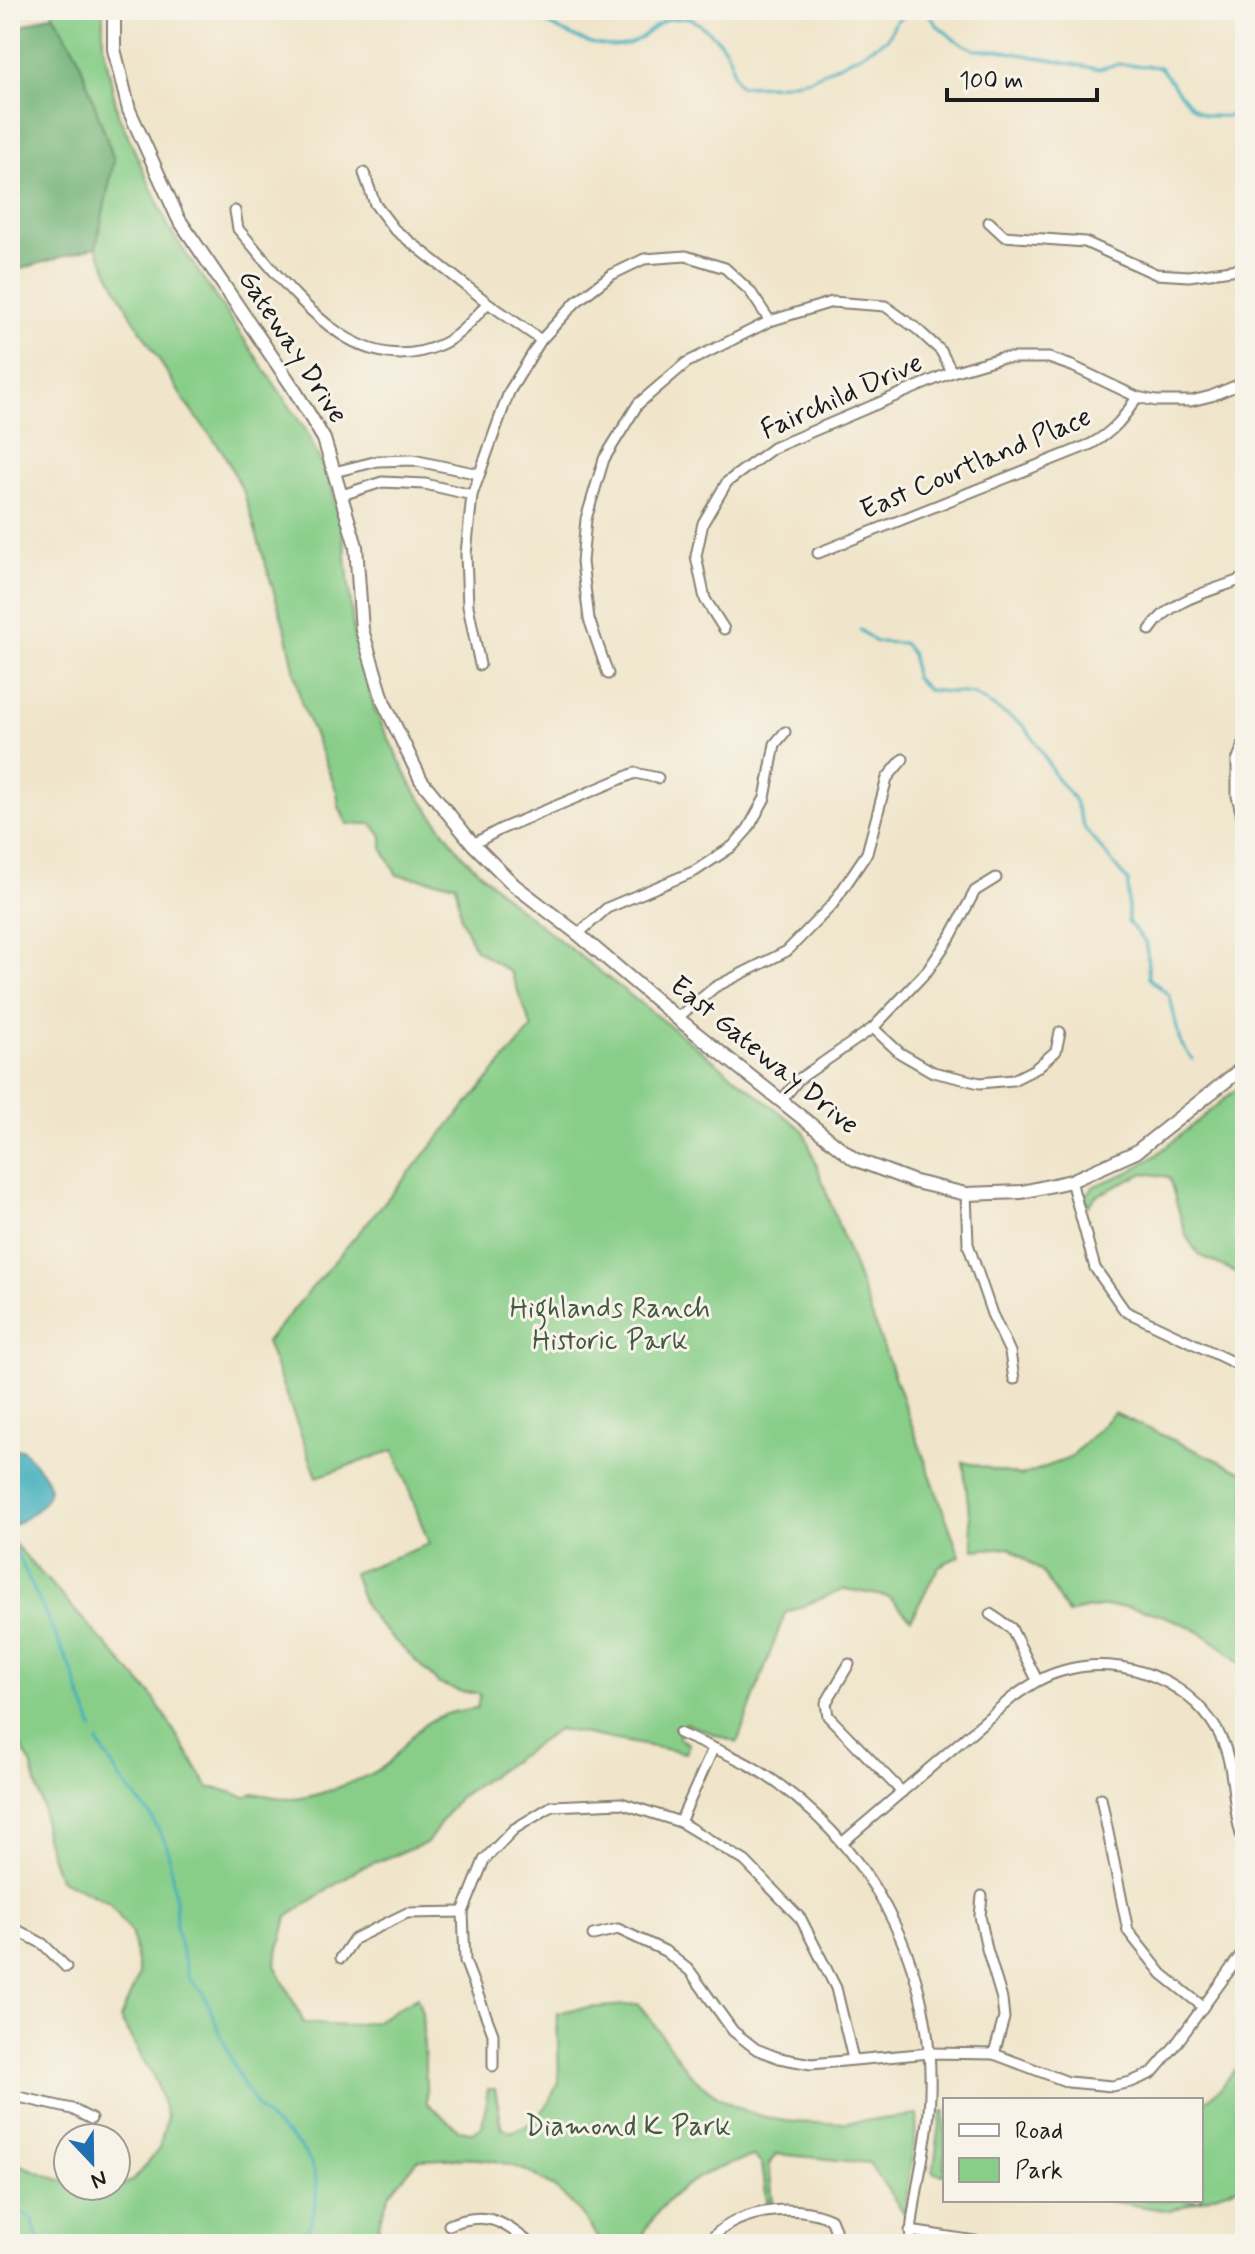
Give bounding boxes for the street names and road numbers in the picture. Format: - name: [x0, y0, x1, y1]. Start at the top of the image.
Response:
- street label: Gateway Drive: [228, 263, 356, 431]
- street label: Fairchild Drive: [755, 345, 929, 449]
- street label: East Courtland Place: [855, 399, 1097, 529]
- street label: East Gateway Drive: [662, 968, 866, 1144]

